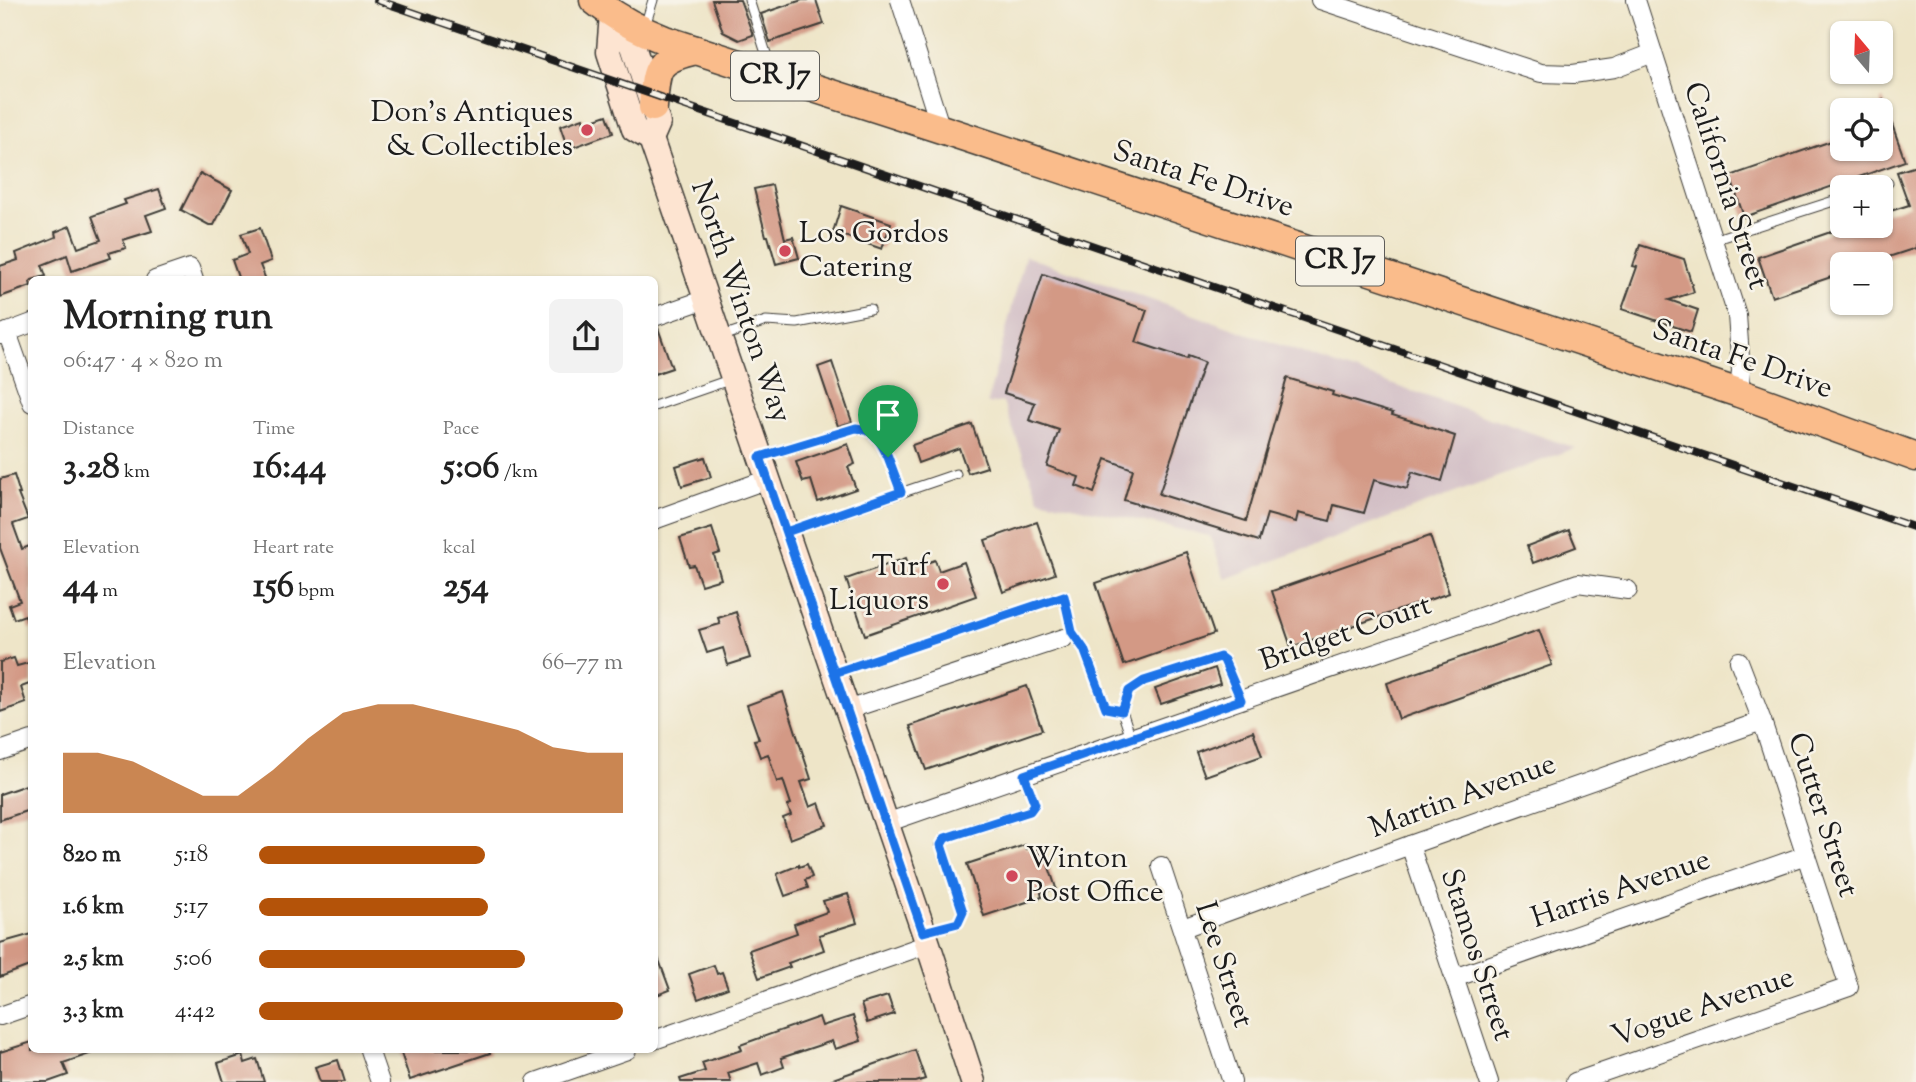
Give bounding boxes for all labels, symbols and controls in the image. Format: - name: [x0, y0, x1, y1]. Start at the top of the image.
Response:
- north arrow: [1830, 21, 1894, 84]
- map controls: [1830, 21, 1893, 315]
- road number: CR J7: [731, 52, 819, 100]
- street label: California Street: [1671, 77, 1779, 295]
- place label: Don's Antiques & Collectibles: [371, 92, 573, 169]
- button: locate: [1830, 98, 1893, 161]
- marker: Don's Antiques & Collectibles: [579, 122, 595, 138]
- street label: Santa Fe Drive: [1107, 130, 1299, 230]
- street label: North Winton Way: [678, 175, 802, 429]
- button: +: [1830, 175, 1893, 238]
- place label: Los Gordos Catering: [799, 213, 949, 290]
- road number: CR J7: [1296, 236, 1384, 286]
- marker: Los Gordos Catering: [777, 243, 793, 259]
- button: −: [1830, 252, 1893, 315]
- text: Morning run: [63, 292, 273, 346]
- button: share: [549, 299, 623, 373]
- street label: Santa Fe Drive: [1646, 309, 1838, 411]
- text: 06:47 · 4 × 820 m: [63, 345, 223, 378]
- pin: [858, 385, 918, 457]
- icon: arrive: [869, 396, 907, 434]
- text: Distance: [63, 416, 135, 443]
- text: Time: [253, 416, 295, 443]
- text: Pace: [443, 416, 479, 443]
- text: 3.28: [63, 443, 120, 494]
- text: 16:44: [253, 443, 326, 494]
- text: 5:06: [443, 443, 500, 494]
- text: km: [120, 459, 150, 486]
- text: /km: [500, 459, 538, 486]
- text: Elevation: [63, 535, 140, 562]
- text: Heart rate: [253, 535, 334, 562]
- text: kcal: [443, 535, 476, 562]
- place label: Turf Liquors: [829, 546, 931, 623]
- text: 44: [63, 562, 98, 613]
- text: 156: [253, 562, 294, 613]
- text: 254: [443, 562, 489, 613]
- marker: Turf Liquors: [935, 576, 951, 592]
- text: m: [98, 578, 118, 605]
- text: bpm: [294, 578, 335, 605]
- street label: Bridget Court: [1255, 585, 1437, 683]
- text: Elevation: [63, 647, 156, 680]
- text: 66–77 m: [542, 647, 623, 680]
- street label: Cutter Street: [1775, 727, 1869, 903]
- street label: Martin Avenue: [1364, 743, 1562, 851]
- place label: Winton Post Office: [1026, 838, 1164, 915]
- text: 820 m: [63, 839, 121, 872]
- text: 5:18: [175, 839, 208, 872]
- street label: Harris Avenue: [1526, 839, 1716, 941]
- street label: Stamos Street: [1428, 863, 1524, 1047]
- marker: Winton Post Office: [1004, 868, 1020, 884]
- text: 1.6 km: [63, 891, 124, 924]
- text: 5:17: [175, 891, 208, 924]
- street label: Lee Street: [1182, 897, 1264, 1033]
- text: 2.5 km: [63, 943, 124, 976]
- text: 5:06: [175, 943, 212, 976]
- street label: Vogue Avenue: [1606, 957, 1800, 1059]
- text: 3.3 km: [63, 995, 124, 1028]
- text: 4:42: [175, 995, 215, 1028]

